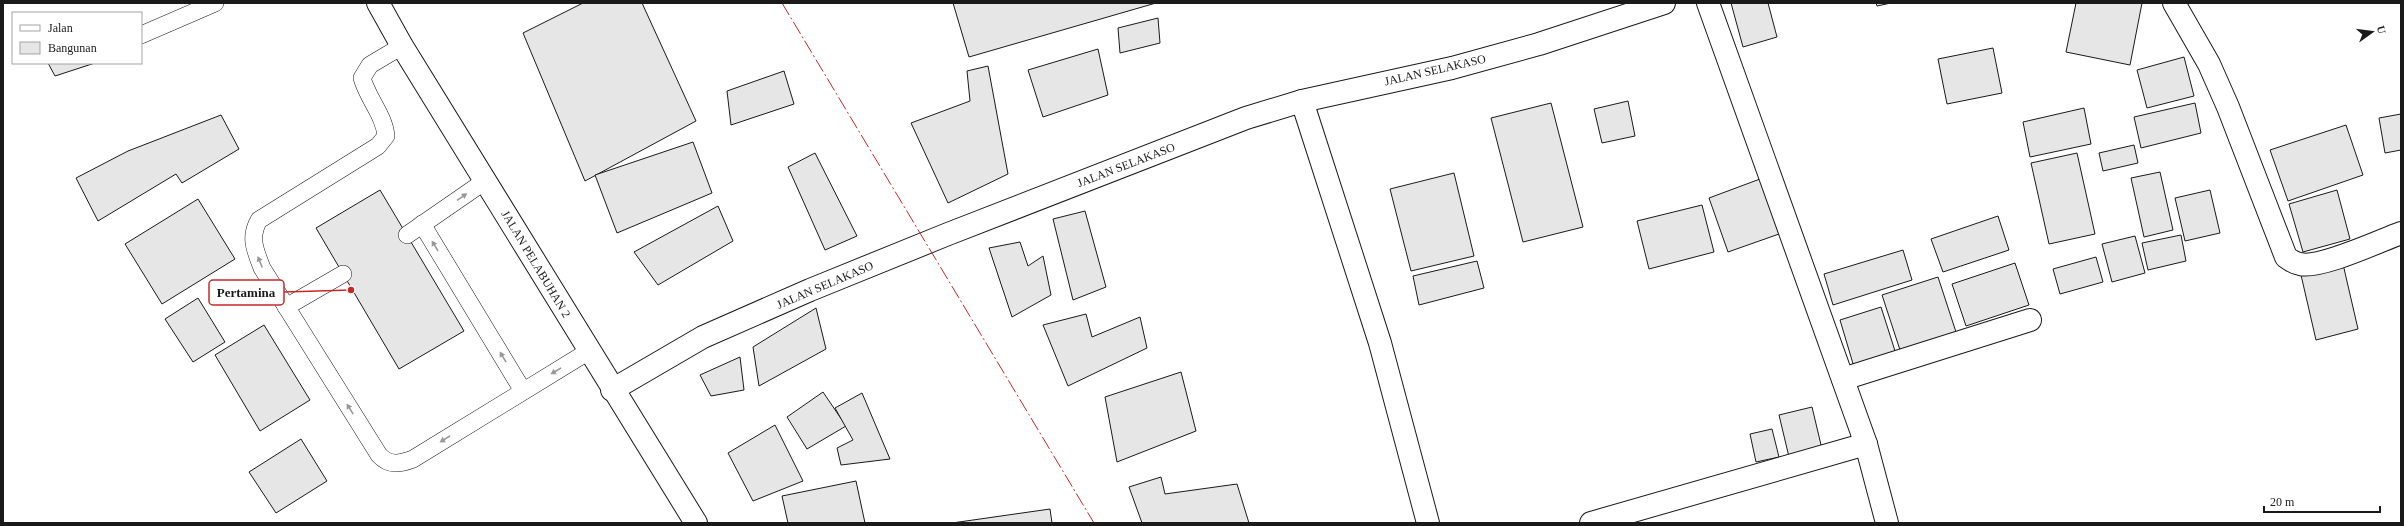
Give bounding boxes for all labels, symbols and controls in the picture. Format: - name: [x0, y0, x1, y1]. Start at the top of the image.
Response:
- legend: [12, 12, 142, 64]
- north arrow: [2352, 12, 2392, 52]
- text: Jalan: [48, 21, 73, 35]
- text: U: [2375, 24, 2388, 35]
- text: Bangunan: [48, 41, 97, 55]
- street label: JALAN SELAKASO: [1383, 51, 1487, 88]
- street label: JALAN SELAKASO: [1075, 140, 1177, 190]
- one-way arrow: [457, 193, 467, 201]
- street label: JALAN PELABUHAN 2: [498, 208, 574, 320]
- one-way arrow: [432, 240, 439, 252]
- one-way arrow: [256, 256, 262, 268]
- street label: JALAN SELAKASO: [775, 258, 876, 312]
- callout: Pertamina: [209, 280, 284, 305]
- text: Pertamina: [217, 285, 276, 300]
- one-way arrow: [500, 351, 507, 363]
- one-way arrow: [550, 368, 562, 375]
- one-way arrow: [346, 403, 353, 415]
- one-way arrow: [439, 436, 451, 443]
- scale bar: [2264, 488, 2380, 514]
- text: 20 m: [2270, 495, 2295, 509]

